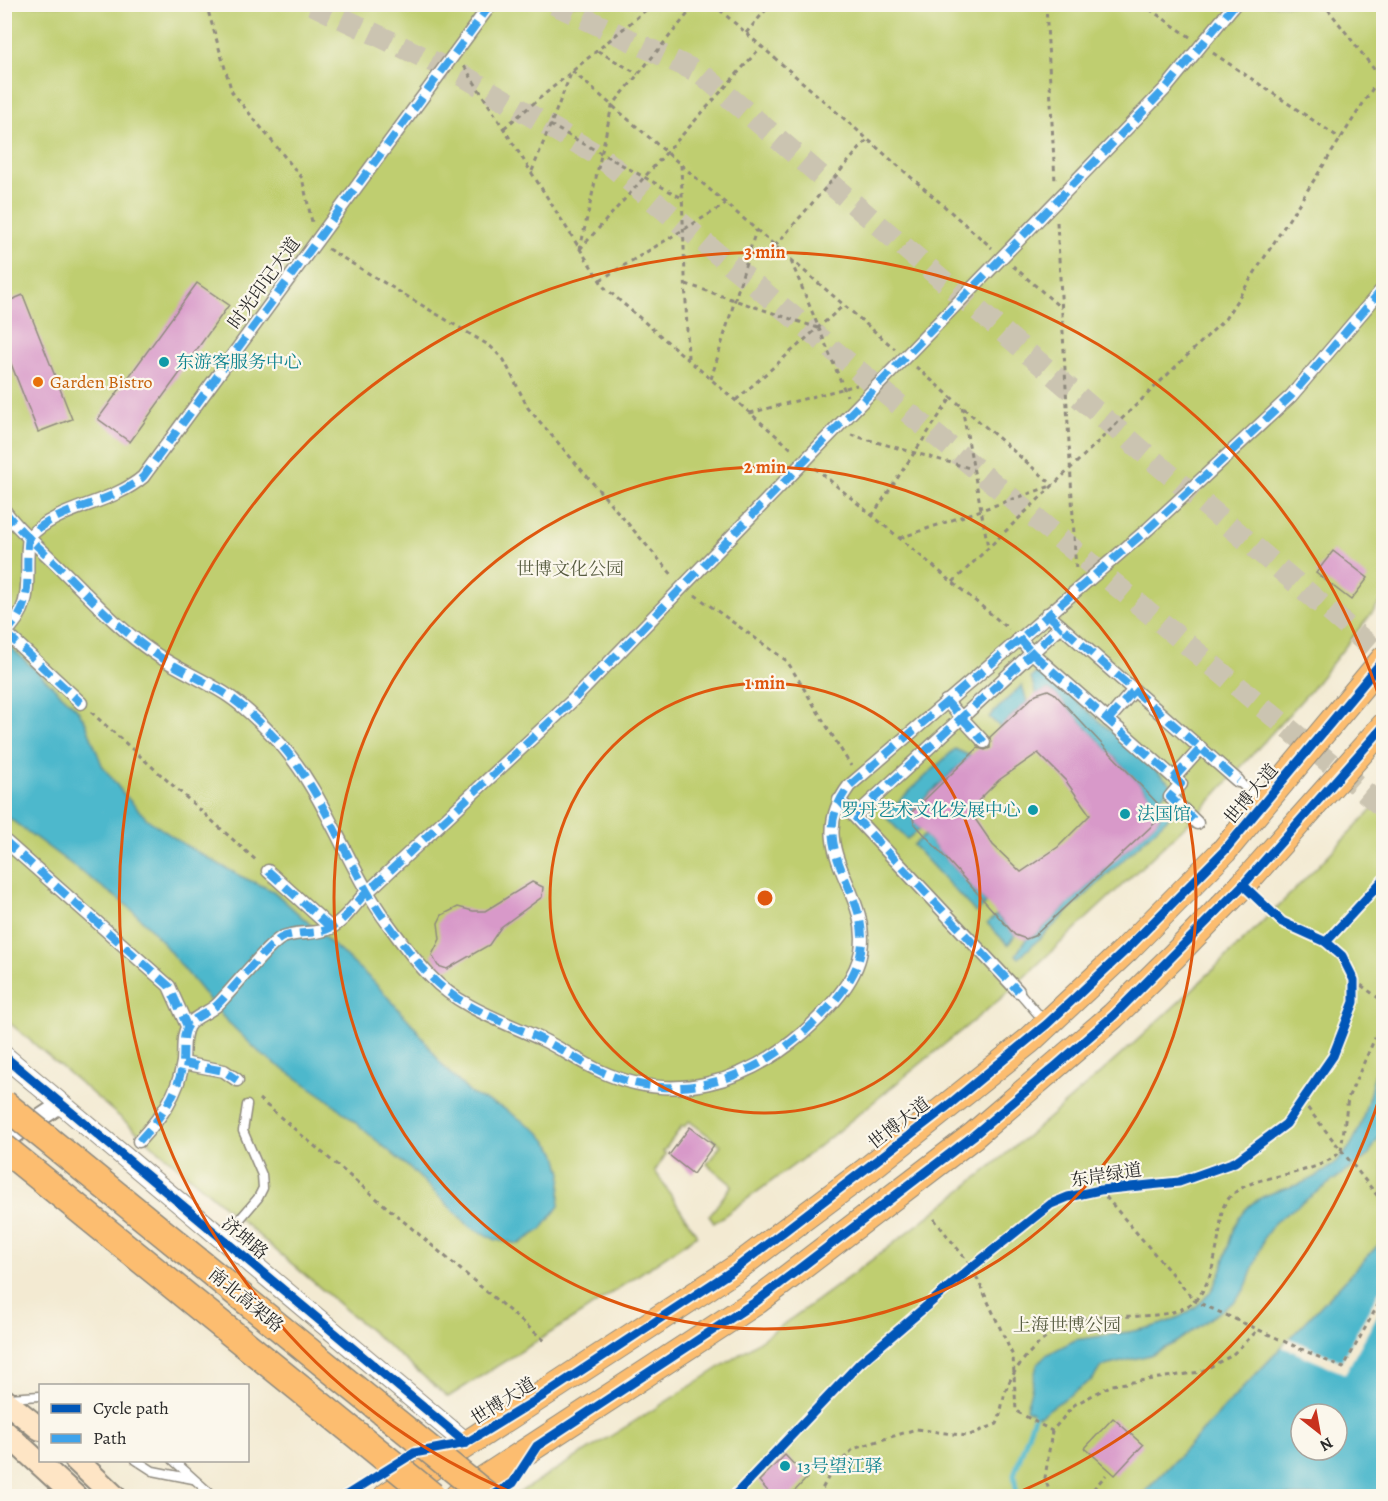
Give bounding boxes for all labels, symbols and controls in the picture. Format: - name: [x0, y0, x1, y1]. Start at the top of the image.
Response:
- street label: 时光印记大道: [223, 232, 305, 334]
- text: 3 min: [744, 240, 786, 264]
- place label: 东游客服务中心: [176, 350, 302, 374]
- marker: 东游客服务中心: [157, 355, 171, 369]
- place label: Garden Bistro: [50, 370, 153, 394]
- marker: Garden Bistro: [31, 375, 45, 389]
- text: 2 min: [744, 455, 786, 479]
- park label: 世博文化公园: [516, 557, 624, 581]
- text: 1 min: [745, 671, 785, 695]
- street label: 世博大道: [1219, 759, 1283, 829]
- place label: 罗丹艺术文化发展中心: [841, 798, 1021, 822]
- place label: 法国馆: [1137, 802, 1191, 826]
- marker: 罗丹艺术文化发展中心: [1026, 803, 1040, 817]
- marker: 法国馆: [1118, 807, 1132, 821]
- centre of rings: [755, 888, 775, 908]
- street label: 世博大道: [863, 1091, 935, 1155]
- street label: 东岸绿道: [1069, 1158, 1143, 1192]
- street label: 济坤路: [217, 1211, 273, 1265]
- street label: 南北高架路: [203, 1262, 289, 1338]
- park label: 上海世博公园: [1013, 1313, 1121, 1337]
- street label: 世博大道: [466, 1372, 540, 1430]
- legend: [39, 1384, 249, 1462]
- text: Cycle path: [93, 1396, 169, 1420]
- north arrow: [1289, 1402, 1349, 1462]
- text: Path: [93, 1426, 127, 1450]
- text: N: [1315, 1432, 1337, 1457]
- place label: 13号望江驿: [797, 1454, 883, 1478]
- marker: 13号望江驿: [778, 1459, 792, 1473]

